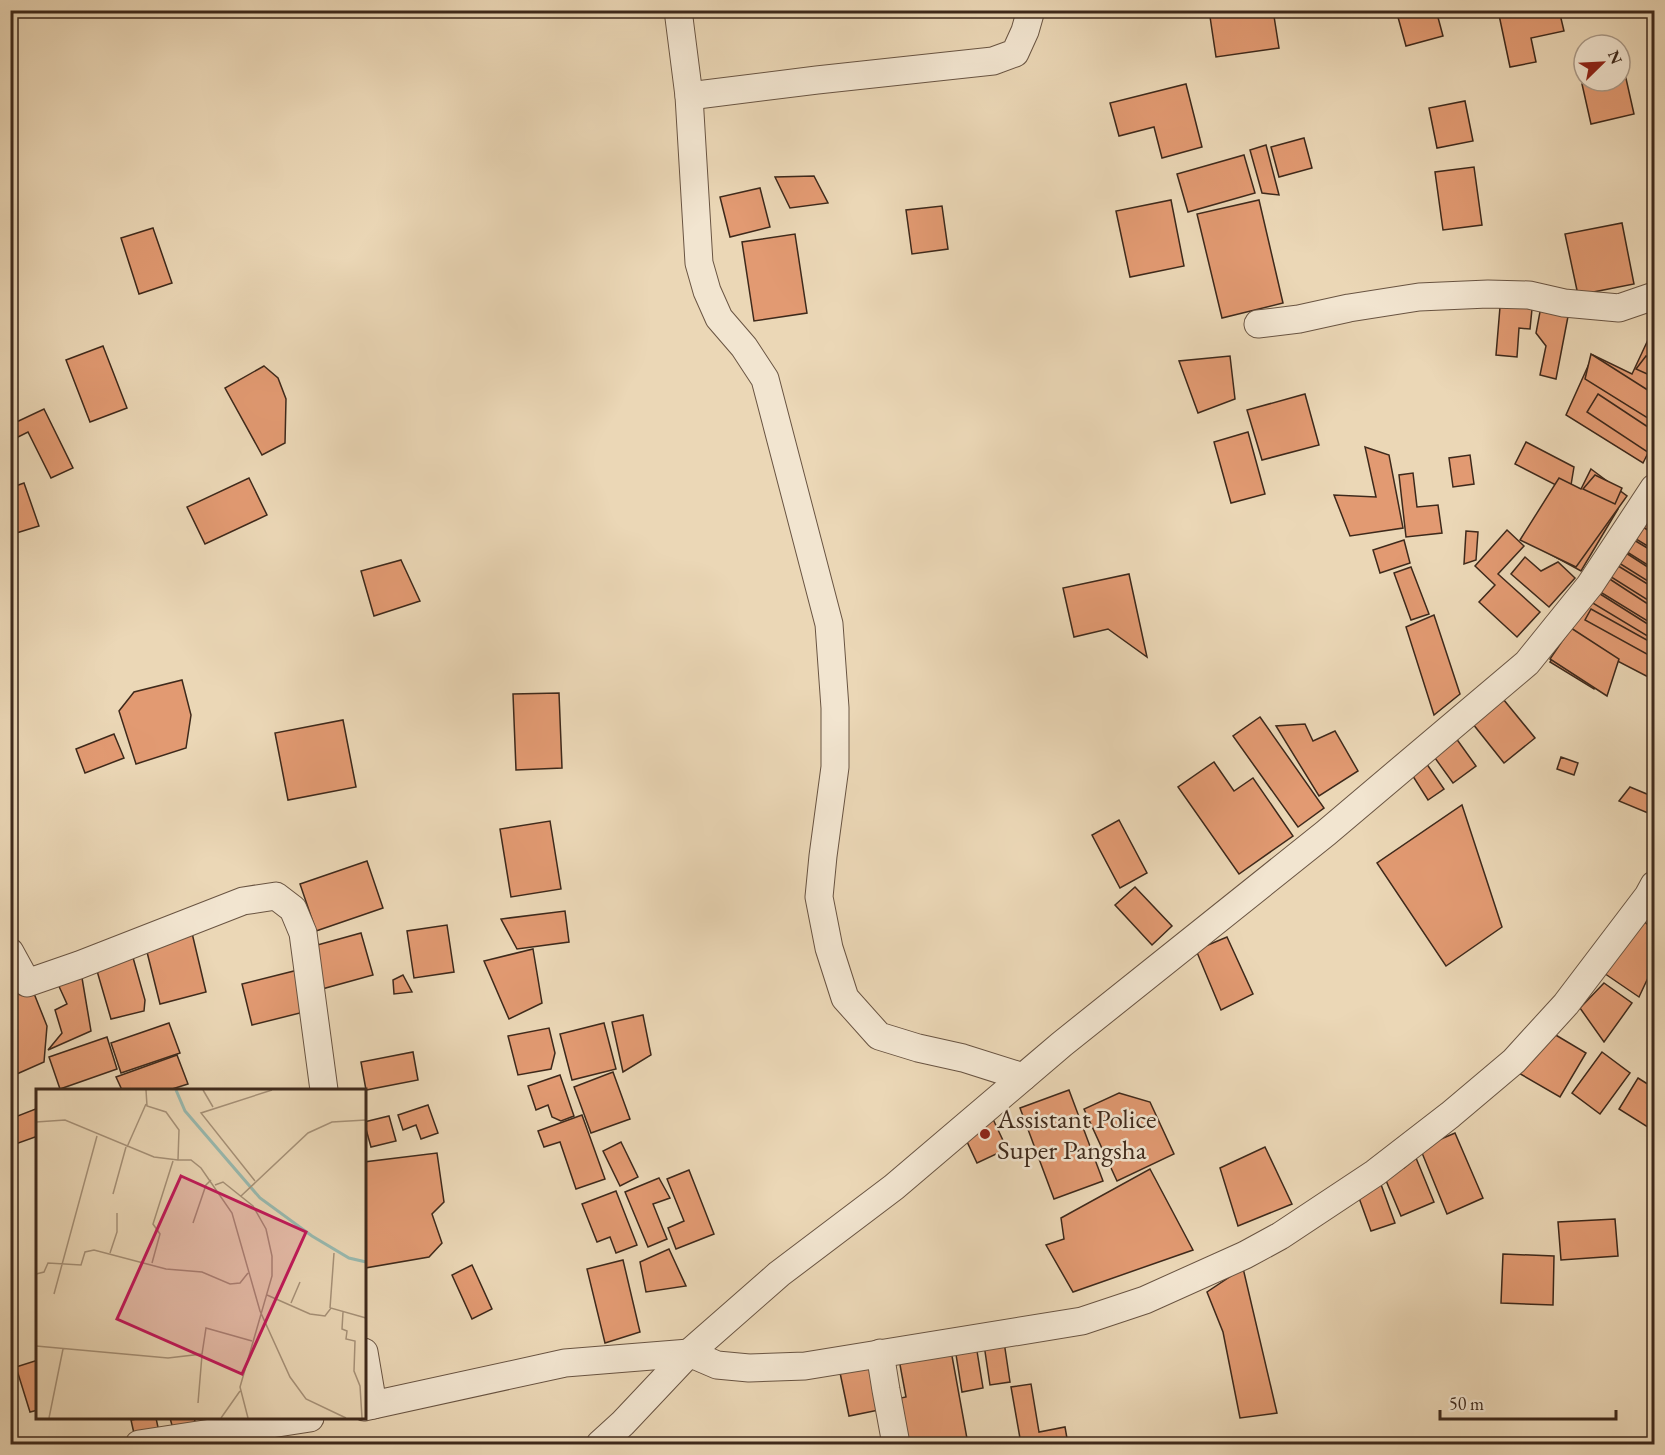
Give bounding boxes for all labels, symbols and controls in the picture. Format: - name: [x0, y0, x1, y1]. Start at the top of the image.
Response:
- north arrow: [1572, 33, 1632, 93]
- text: N: [1603, 47, 1627, 67]
- inset map: [36, 1089, 366, 1419]
- place label: Assistant Police Super Pangsha: [996, 1101, 1156, 1167]
- marker: Assistant Police Super Pangsha: [978, 1127, 992, 1141]
- scale bar: [1440, 1383, 1616, 1421]
- text: 50 m: [1449, 1392, 1484, 1415]

